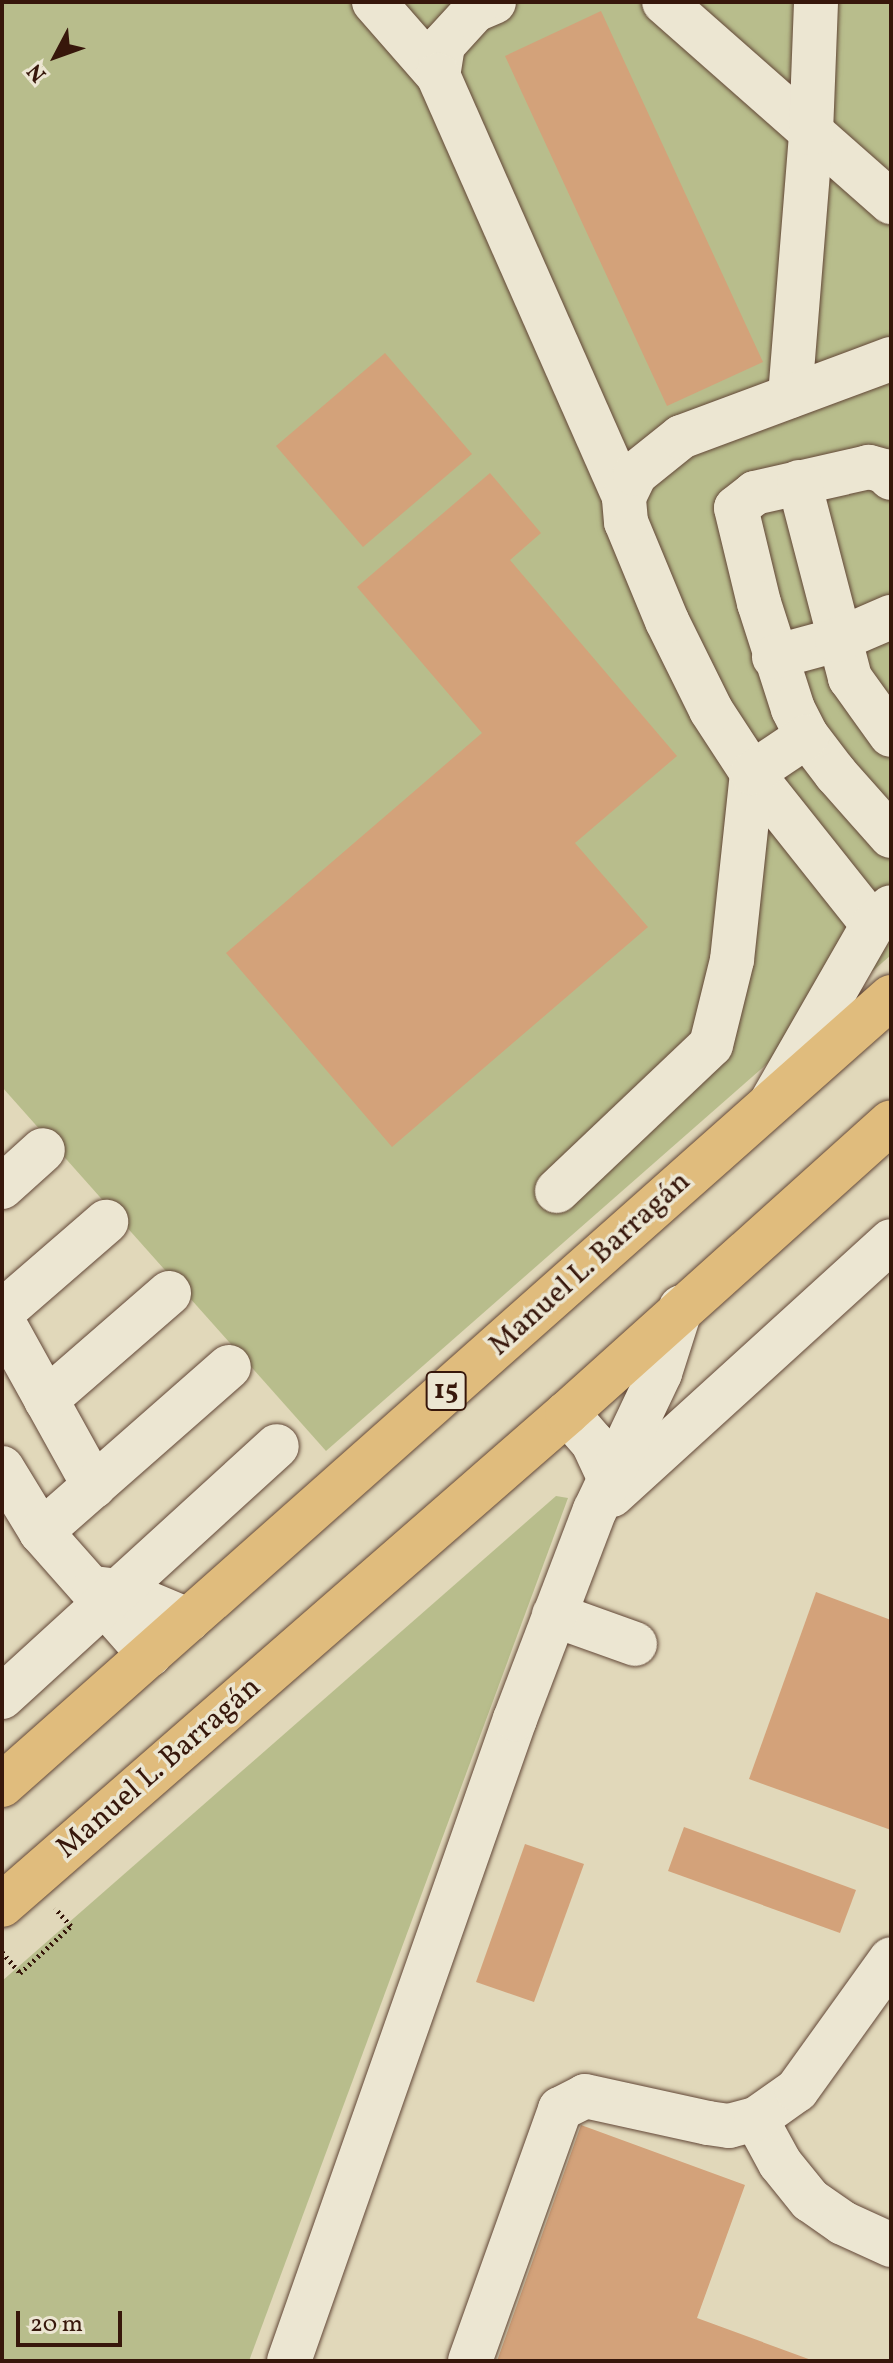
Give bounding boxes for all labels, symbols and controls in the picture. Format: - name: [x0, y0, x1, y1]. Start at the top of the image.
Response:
- north arrow: [16, 16, 96, 96]
- text: N: [21, 56, 54, 88]
- street label: Manuel L. Barragán: [482, 1164, 698, 1364]
- road number: 15: [424, 1367, 468, 1415]
- street label: Manuel L. Barragán: [50, 1670, 268, 1866]
- scale bar: [20, 2295, 126, 2345]
- text: 20 m: [30, 2308, 83, 2342]

